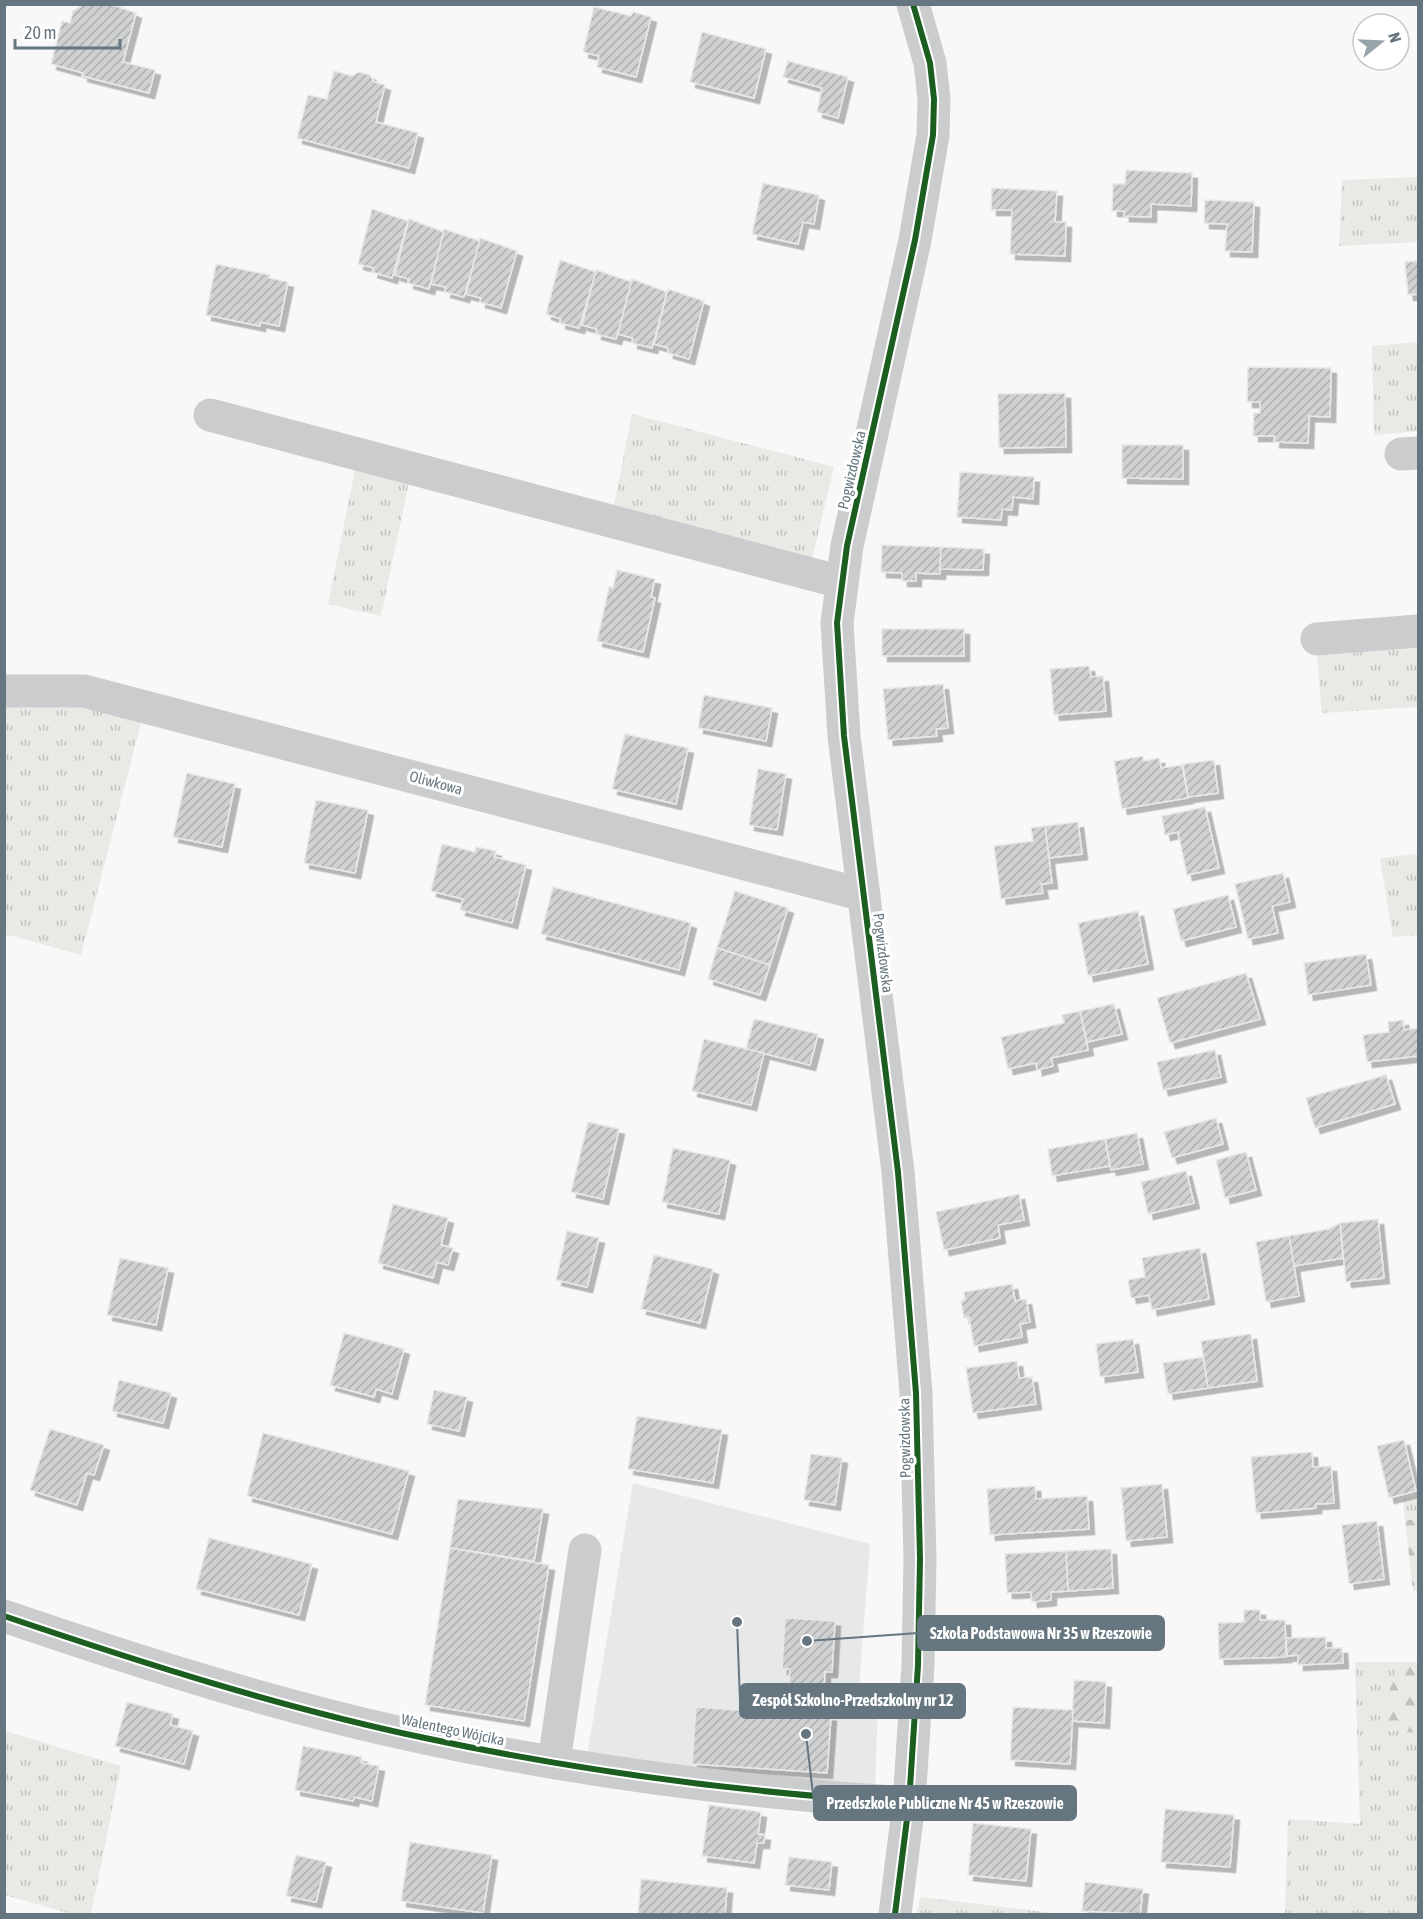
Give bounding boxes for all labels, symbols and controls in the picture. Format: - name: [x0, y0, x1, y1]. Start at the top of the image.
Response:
- scale bar: [15, 12, 120, 50]
- north arrow: [1351, 12, 1411, 72]
- text: 20 m: [24, 22, 56, 43]
- text: N: [1385, 30, 1405, 45]
- street label: Pogwizdowska: [834, 429, 869, 511]
- street label: Oliwkowa: [408, 767, 464, 798]
- street label: Pogwizdowska: [870, 912, 897, 994]
- street label: Pogwizdowska: [895, 1398, 914, 1478]
- callout: Szkoła Podstawowa Nr 35 w Rzeszowie: [918, 1616, 1164, 1650]
- text: Szkoła Podstawowa Nr 35 w Rzeszowie: [930, 1624, 1152, 1642]
- callout: Zespół Szkolno-Przedszkolny nr 12: [740, 1684, 965, 1718]
- text: Zespół Szkolno-Przedszkolny nr 12: [753, 1691, 953, 1709]
- street label: Walentego Wójcika: [400, 1710, 506, 1749]
- callout: Przedszkole Publiczne Nr 45 w Rzeszowie: [814, 1786, 1076, 1820]
- text: Przedszkole Publiczne Nr 45 w Rzeszowie: [826, 1794, 1064, 1812]

